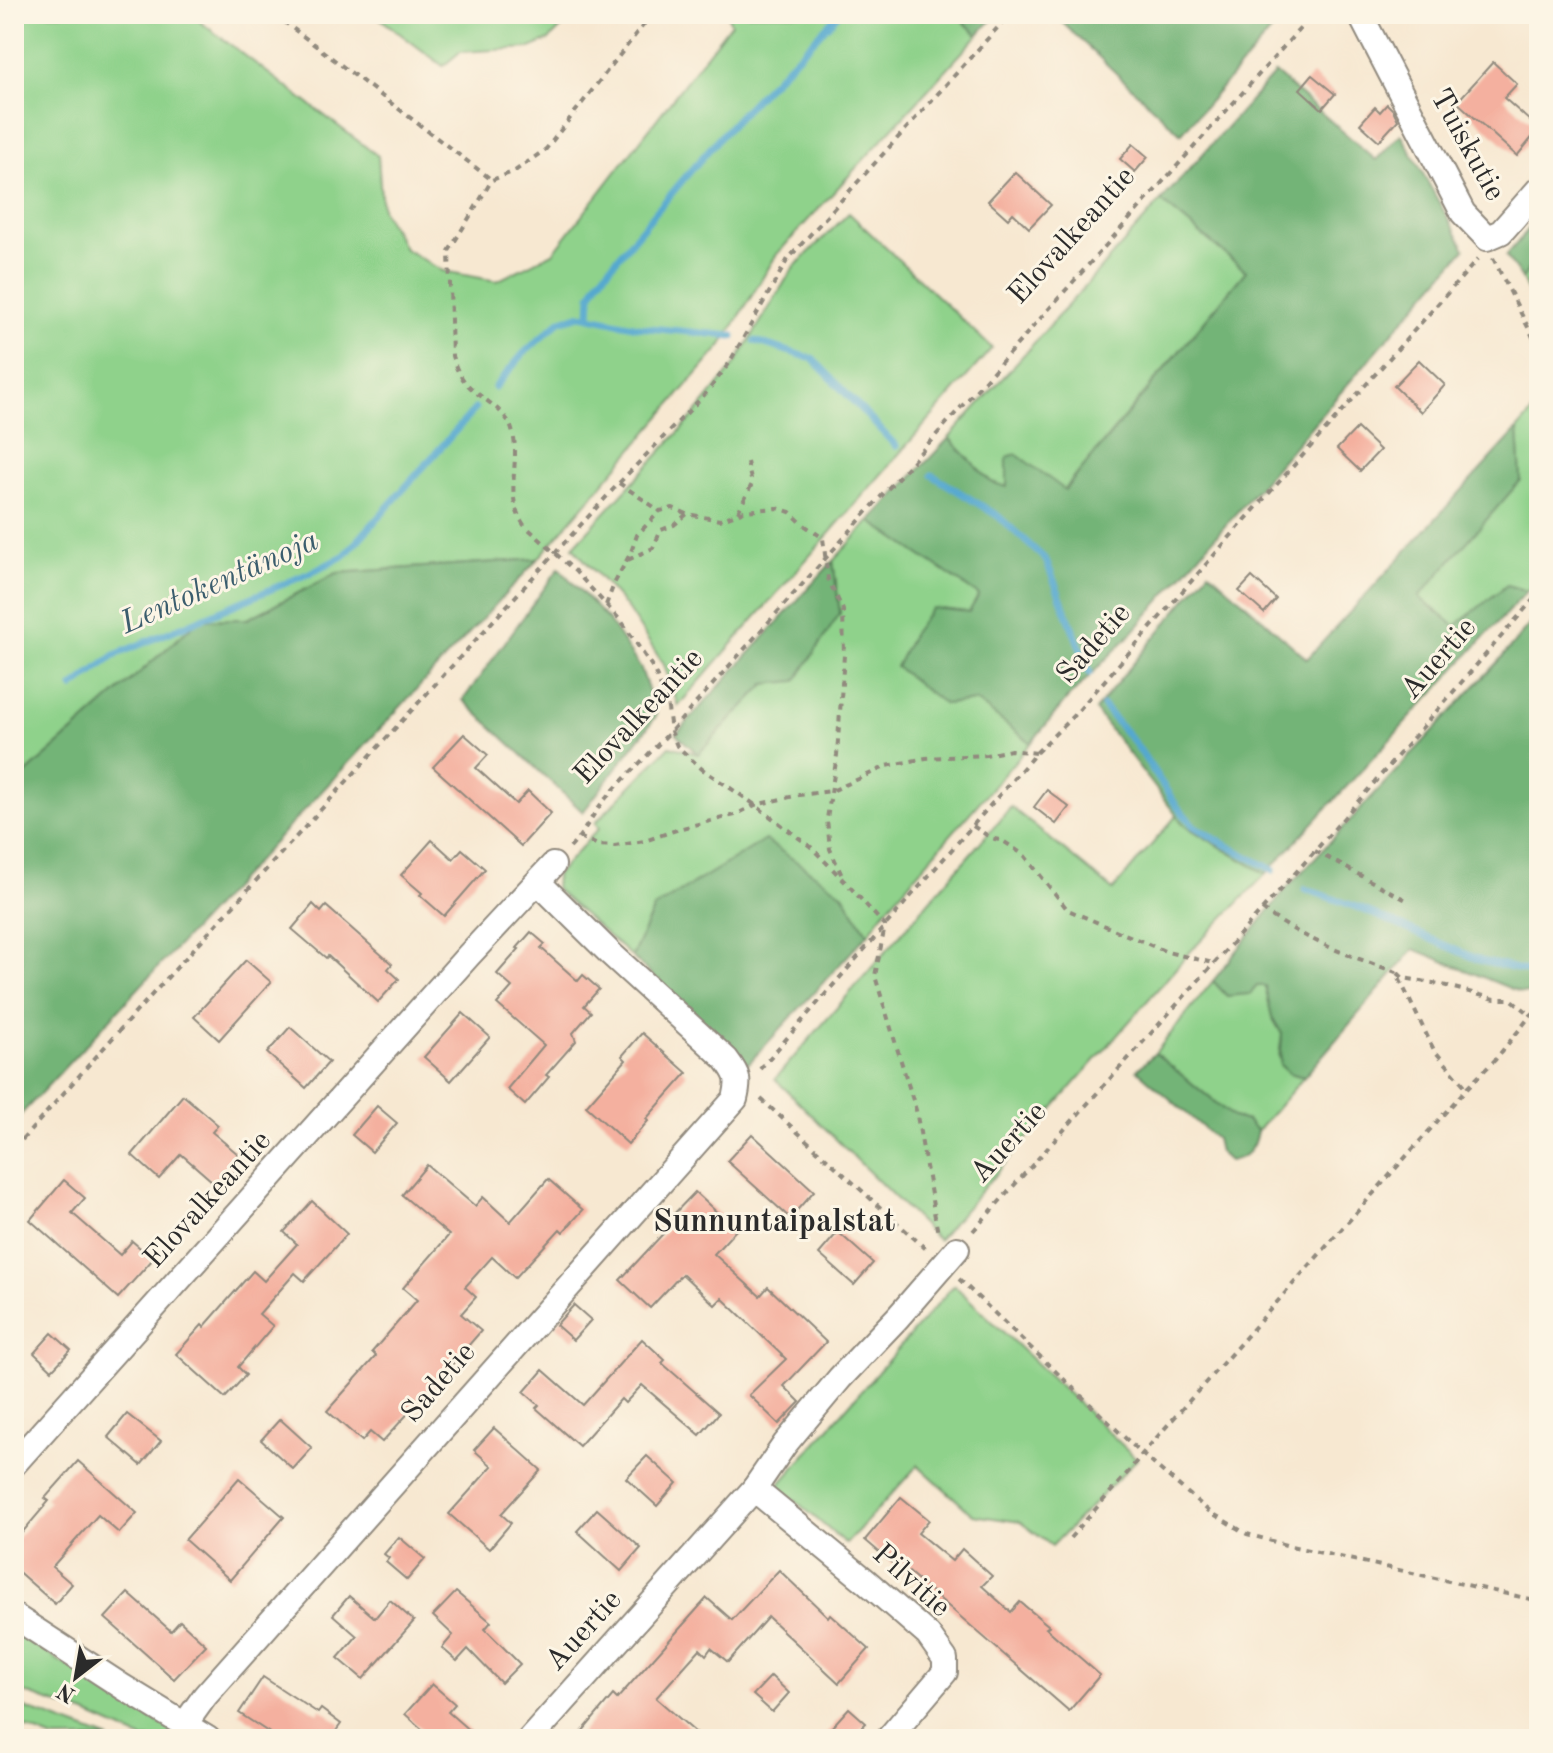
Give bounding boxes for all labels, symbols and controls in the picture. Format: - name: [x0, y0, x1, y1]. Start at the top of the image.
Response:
- street label: Tuiskutie: [1424, 84, 1510, 206]
- street label: Elovalkeantie: [1003, 162, 1141, 310]
- water label: Lentokentänoja: [115, 525, 324, 641]
- street label: Sadetie: [1051, 598, 1137, 690]
- street label: Auertie: [1396, 612, 1482, 706]
- street label: Elovalkeantie: [569, 643, 709, 791]
- street label: Auertie: [965, 1097, 1053, 1189]
- street label: Elovalkeantie: [139, 1126, 277, 1274]
- district label: Sunnuntaipalstat: [653, 1207, 895, 1239]
- street label: Sadetie: [396, 1337, 482, 1429]
- street label: Pilvitie: [866, 1539, 956, 1623]
- street label: Auertie: [540, 1585, 628, 1677]
- north arrow: [36, 1637, 116, 1717]
- text: N: [54, 1679, 80, 1706]

